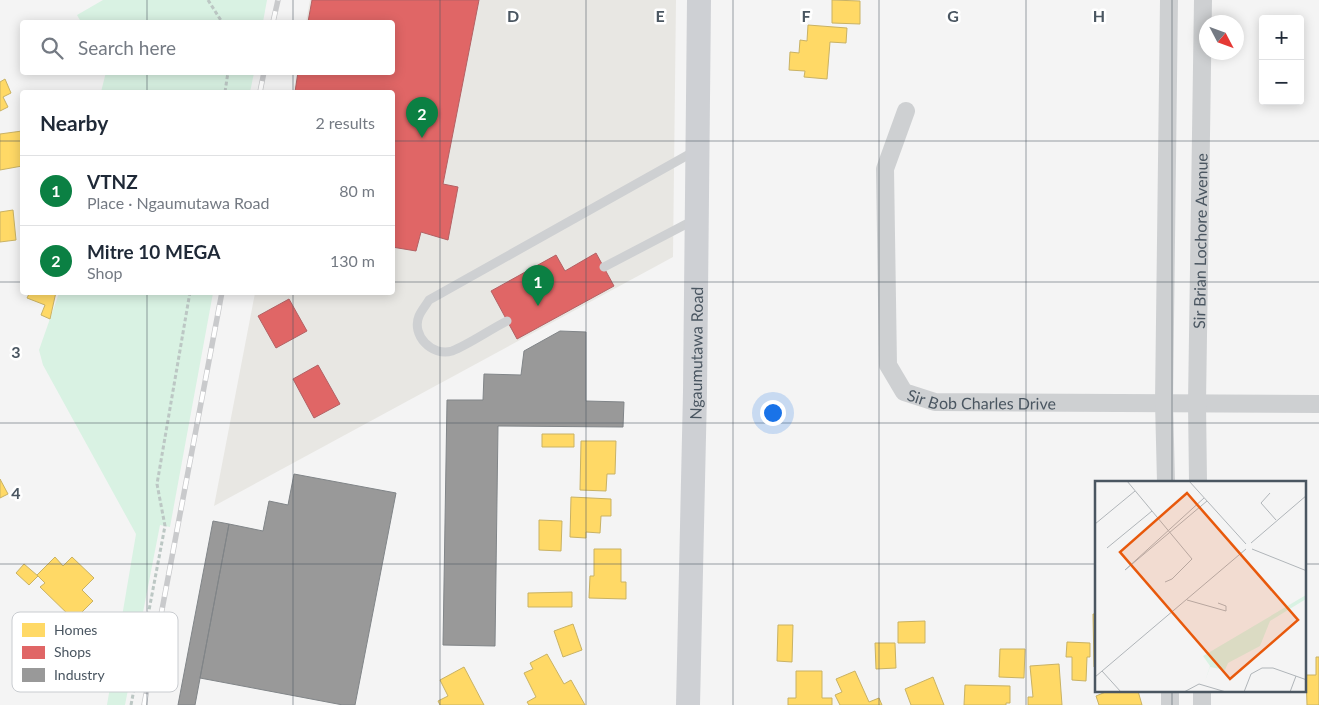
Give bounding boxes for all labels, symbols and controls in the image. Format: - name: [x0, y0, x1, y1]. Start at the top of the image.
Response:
- text: D: [507, 6, 519, 25]
- text: E: [655, 6, 665, 25]
- text: F: [801, 6, 811, 25]
- text: G: [947, 6, 959, 25]
- text: H: [1093, 6, 1105, 25]
- north arrow: [1199, 15, 1244, 60]
- map controls: [1259, 15, 1304, 105]
- button: +: [1259, 15, 1304, 60]
- search box: [20, 20, 395, 75]
- icon: search: [38, 34, 66, 62]
- text: Search here: [78, 36, 176, 59]
- button: −: [1259, 60, 1304, 105]
- pin: 2: [406, 97, 438, 138]
- text: Nearby: [40, 110, 108, 135]
- text: 2 results: [315, 113, 375, 132]
- street label: Sir Brian Lochore Avenue: [1189, 153, 1210, 329]
- text: VTNZ: [87, 170, 138, 193]
- text: 1: [51, 181, 61, 200]
- text: 80 m: [339, 181, 375, 200]
- text: Place · Ngaumutawa Road: [87, 193, 269, 212]
- text: Mitre 10 MEGA: [87, 240, 220, 263]
- text: 2: [51, 251, 61, 270]
- text: 130 m: [330, 251, 375, 270]
- text: Shop: [87, 263, 123, 282]
- pin: 1: [522, 265, 554, 306]
- street label: Ngaumutawa Road: [685, 287, 706, 420]
- text: 3: [11, 342, 21, 361]
- street label: Sir Bob Charles Drive: [905, 384, 1056, 412]
- your location: [760, 400, 786, 426]
- inset map: [1095, 481, 1306, 692]
- text: 4: [11, 483, 21, 502]
- legend: [12, 612, 178, 692]
- text: Homes: [54, 621, 97, 638]
- text: Shops: [54, 643, 91, 660]
- text: Industry: [54, 666, 105, 683]

